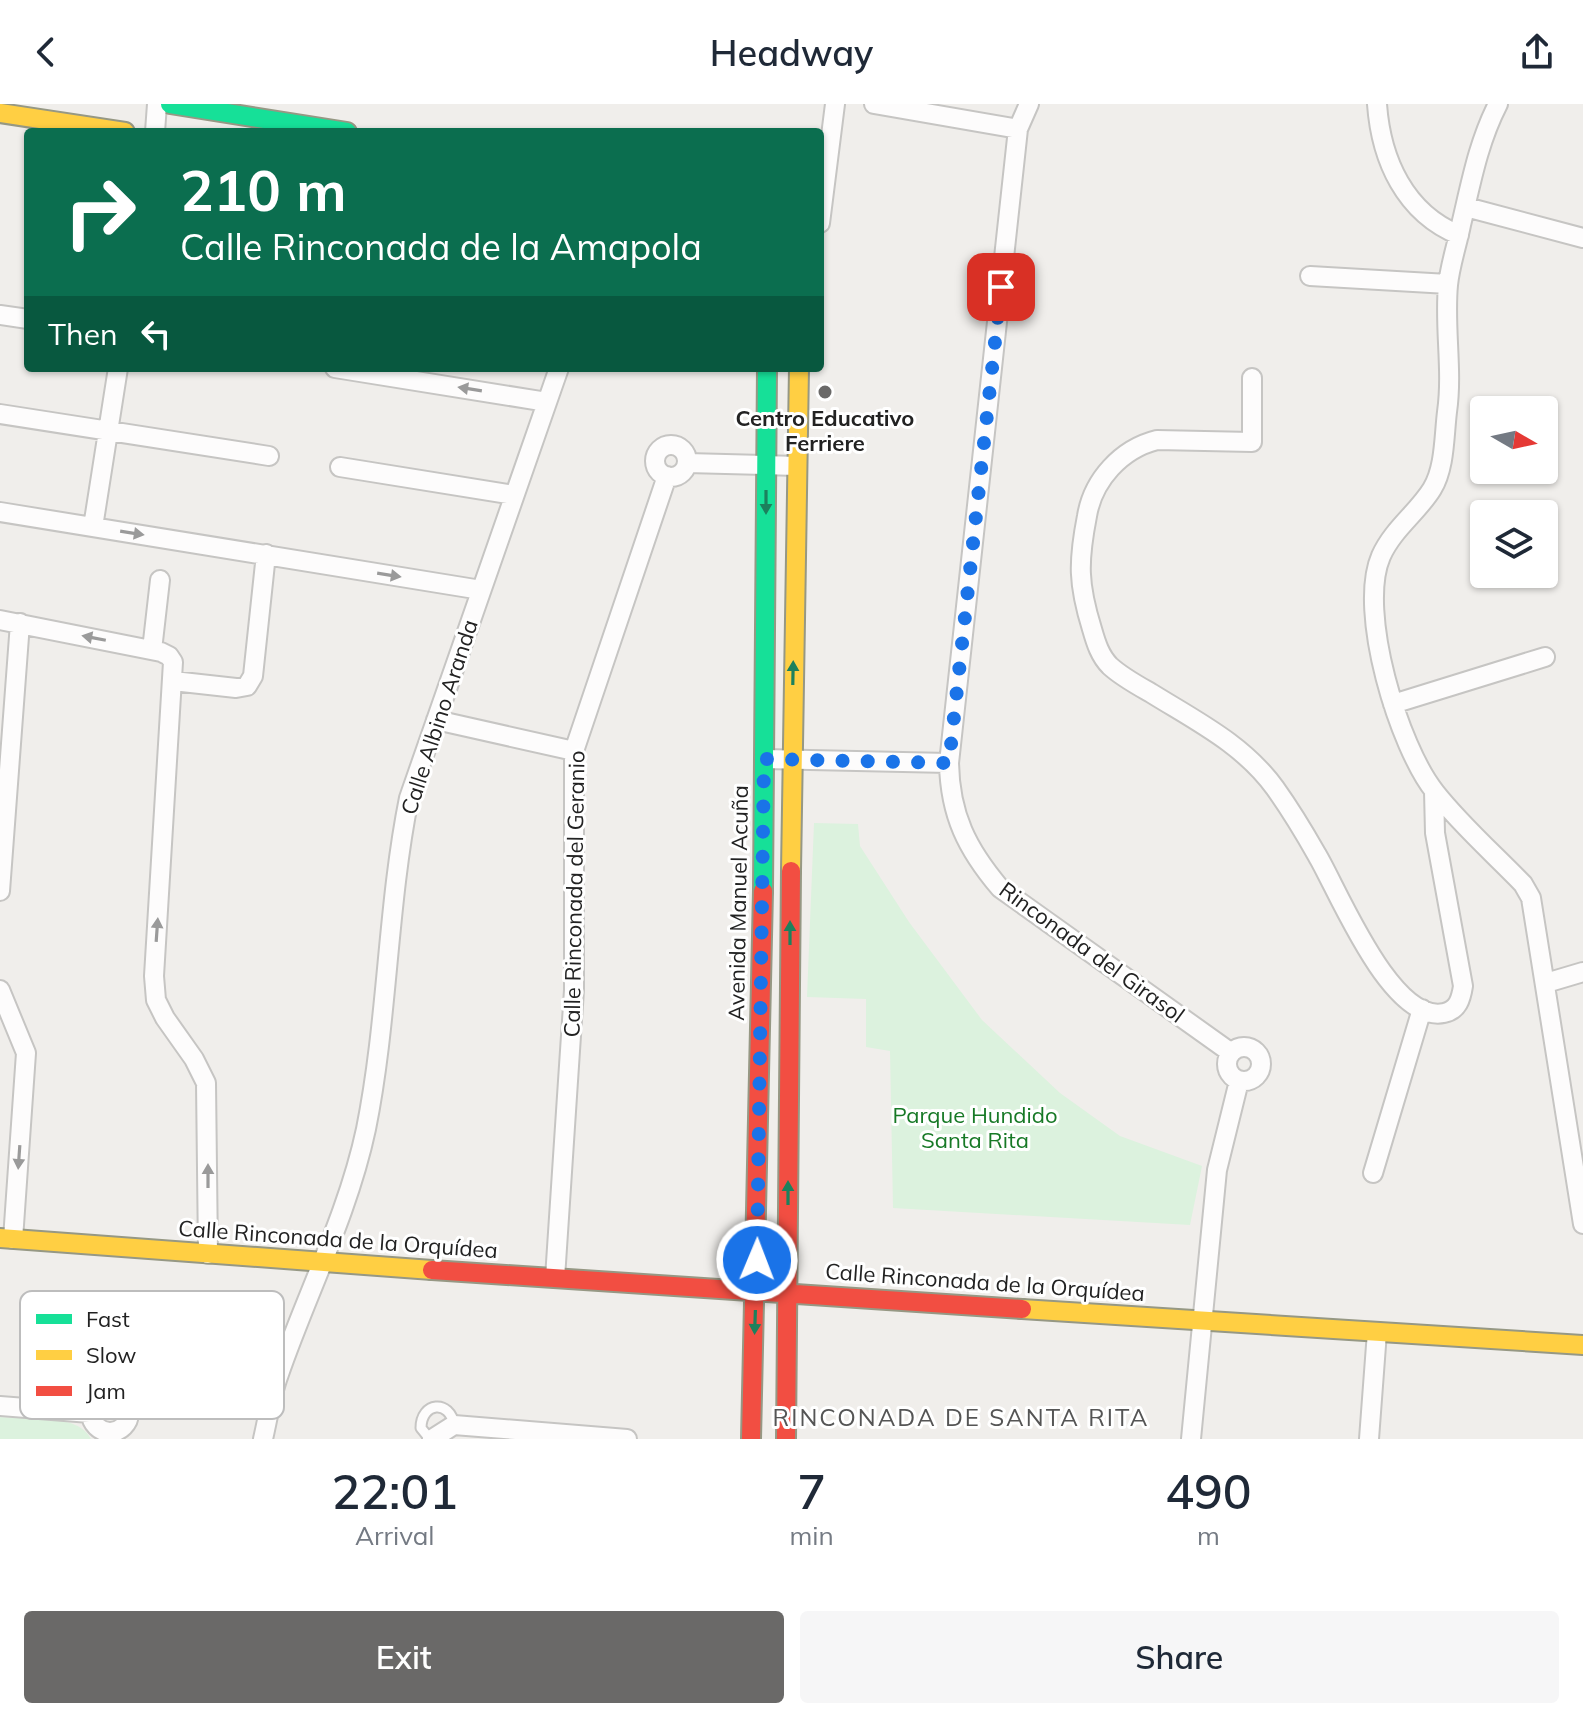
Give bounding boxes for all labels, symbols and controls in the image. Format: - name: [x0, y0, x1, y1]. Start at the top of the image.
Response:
- icon: back: [24, 30, 68, 74]
- text: Headway: [710, 30, 873, 75]
- icon: share: [1515, 30, 1559, 74]
- text: 210 m: [180, 155, 347, 225]
- icon: right: [48, 160, 152, 264]
- text: Calle Rinconada de la Amapola: [180, 224, 702, 269]
- pin: [967, 253, 1035, 321]
- icon: arrive: [979, 265, 1023, 309]
- icon: left: [134, 312, 178, 356]
- text: Then: [48, 315, 118, 353]
- one-way arrow: [457, 383, 482, 395]
- marker: Centro Educativo Ferriere: [816, 383, 834, 401]
- north arrow: [1470, 396, 1558, 484]
- map controls: [1470, 396, 1558, 588]
- place label: Centro Educativo Ferriere: [736, 404, 914, 457]
- one-way arrow: [760, 490, 772, 515]
- button: layers: [1470, 500, 1558, 588]
- one-way arrow: [120, 527, 145, 540]
- one-way arrow: [377, 569, 402, 581]
- street label: Calle Albino Aranda: [394, 616, 484, 818]
- one-way arrow: [81, 631, 106, 644]
- one-way arrow: [787, 660, 799, 685]
- street label: Calle Rinconada del Geranio: [557, 750, 591, 1038]
- street label: Avenida Manuel Acuña: [722, 785, 754, 1021]
- street label: Rinconada del Girasol: [994, 875, 1190, 1029]
- one-way arrow: [151, 917, 164, 942]
- one-way arrow: [784, 920, 796, 945]
- park label: Parque Hundido Santa Rita: [892, 1101, 1058, 1154]
- one-way arrow: [12, 1144, 25, 1170]
- one-way arrow: [202, 1163, 214, 1188]
- one-way arrow: [782, 1180, 794, 1205]
- street label: Calle Rinconada de la Orquídea: [177, 1214, 499, 1264]
- position arrow: [715, 1218, 799, 1302]
- street label: Calle Rinconada de la Orquídea: [824, 1257, 1146, 1307]
- legend: [20, 1291, 284, 1419]
- text: Fast: [86, 1305, 130, 1333]
- one-way arrow: [749, 1310, 762, 1335]
- text: Slow: [86, 1341, 136, 1369]
- text: Jam: [86, 1377, 126, 1405]
- district label: RINCONADA DE SANTA RITA: [773, 1402, 1149, 1432]
- text: 22:01: [331, 1461, 458, 1521]
- text: 7: [797, 1461, 826, 1521]
- text: 490: [1165, 1461, 1252, 1521]
- text: Arrival: [355, 1519, 434, 1552]
- text: min: [789, 1519, 834, 1552]
- text: m: [1197, 1519, 1220, 1552]
- button: Exit: [24, 1611, 784, 1703]
- button: Share: [800, 1611, 1559, 1703]

